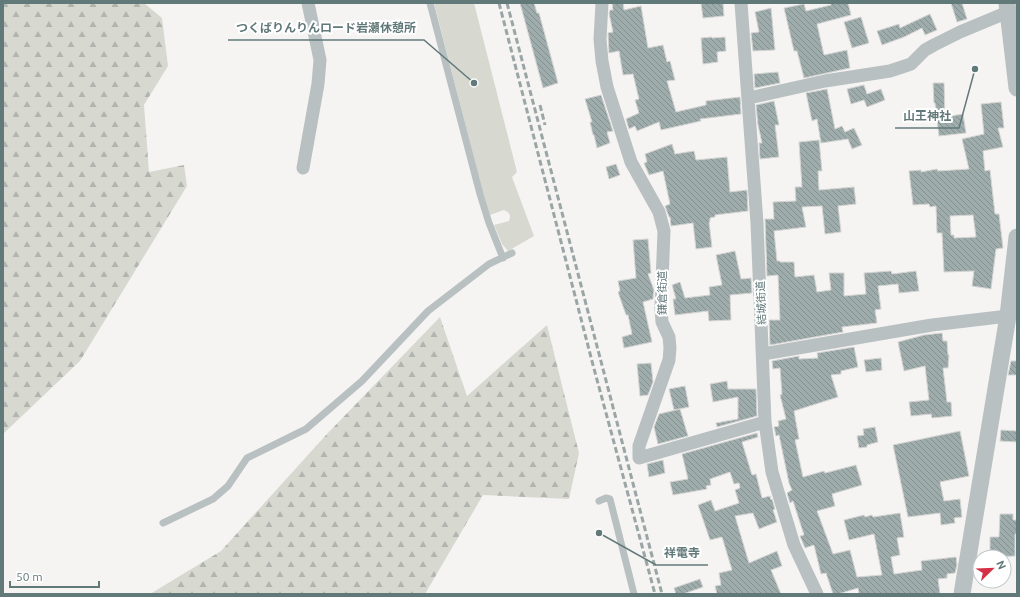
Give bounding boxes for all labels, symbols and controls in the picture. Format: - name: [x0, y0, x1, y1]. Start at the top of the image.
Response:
- callout: つくばりんりんロード岩瀬休憩所: [228, 16, 424, 40]
- text: つくばりんりんロード岩瀬休憩所: [236, 21, 416, 34]
- callout: 山王神社: [895, 104, 959, 128]
- text: 山王神社: [903, 109, 951, 122]
- street label: 鎌倉街道: [656, 271, 668, 315]
- street label: 結城街道: [754, 281, 768, 325]
- callout: 祥電寺: [656, 541, 708, 565]
- text: 祥電寺: [664, 546, 700, 559]
- north arrow: [972, 549, 1012, 589]
- text: N: [994, 559, 1008, 571]
- scale bar: [10, 563, 99, 589]
- text: 50 m: [16, 570, 43, 583]

